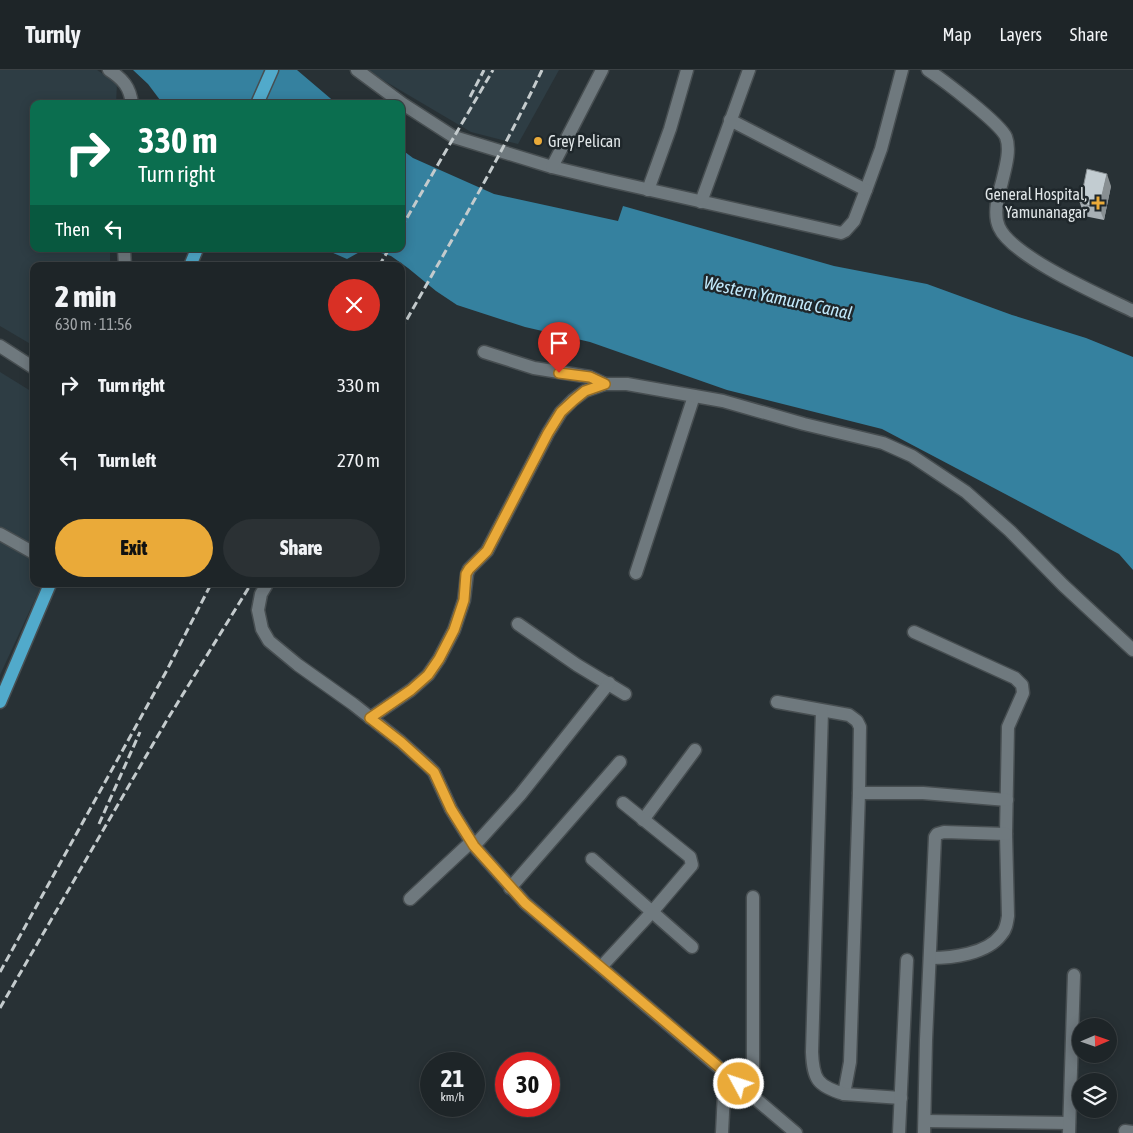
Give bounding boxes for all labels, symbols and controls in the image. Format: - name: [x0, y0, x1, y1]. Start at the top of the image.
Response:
- text: Turnly: [25, 21, 81, 48]
- text: Map: [942, 24, 971, 45]
- text: Layers: [999, 24, 1042, 45]
- text: Share: [1070, 24, 1108, 45]
- icon: right: [55, 120, 120, 185]
- text: 330 m: [138, 120, 217, 160]
- place label: Grey Pelican: [548, 132, 621, 151]
- marker: Grey Pelican: [532, 135, 544, 147]
- text: Turn right: [138, 161, 215, 187]
- place label: General Hospital, Yamunanagar: [985, 185, 1087, 222]
- marker: General Hospital, Yamunanagar: [1091, 196, 1105, 210]
- icon: left: [100, 215, 128, 243]
- text: Then: [55, 218, 90, 240]
- water label: Western Yamuna Canal: [702, 271, 854, 324]
- text: 2 min: [55, 279, 116, 313]
- button: close: [328, 279, 380, 331]
- text: 630 m · 11:56: [55, 315, 132, 333]
- pin: [538, 322, 580, 373]
- icon: arrive: [545, 329, 573, 357]
- icon: right: [55, 371, 83, 399]
- text: Turn right: [98, 374, 165, 396]
- text: 330 m: [337, 374, 380, 396]
- icon: left: [55, 446, 83, 474]
- text: Turn left: [98, 449, 156, 471]
- text: 270 m: [337, 449, 380, 471]
- button: Exit: [55, 519, 213, 577]
- button: Share: [223, 519, 380, 577]
- north arrow: [1072, 1018, 1118, 1062]
- map controls: [1072, 1018, 1117, 1118]
- speed limit sign: 30: [495, 1052, 560, 1117]
- position arrow: [712, 1057, 764, 1109]
- text: 21: [441, 1064, 464, 1092]
- button: layers: [1072, 1073, 1117, 1118]
- text: km/h: [441, 1090, 464, 1104]

